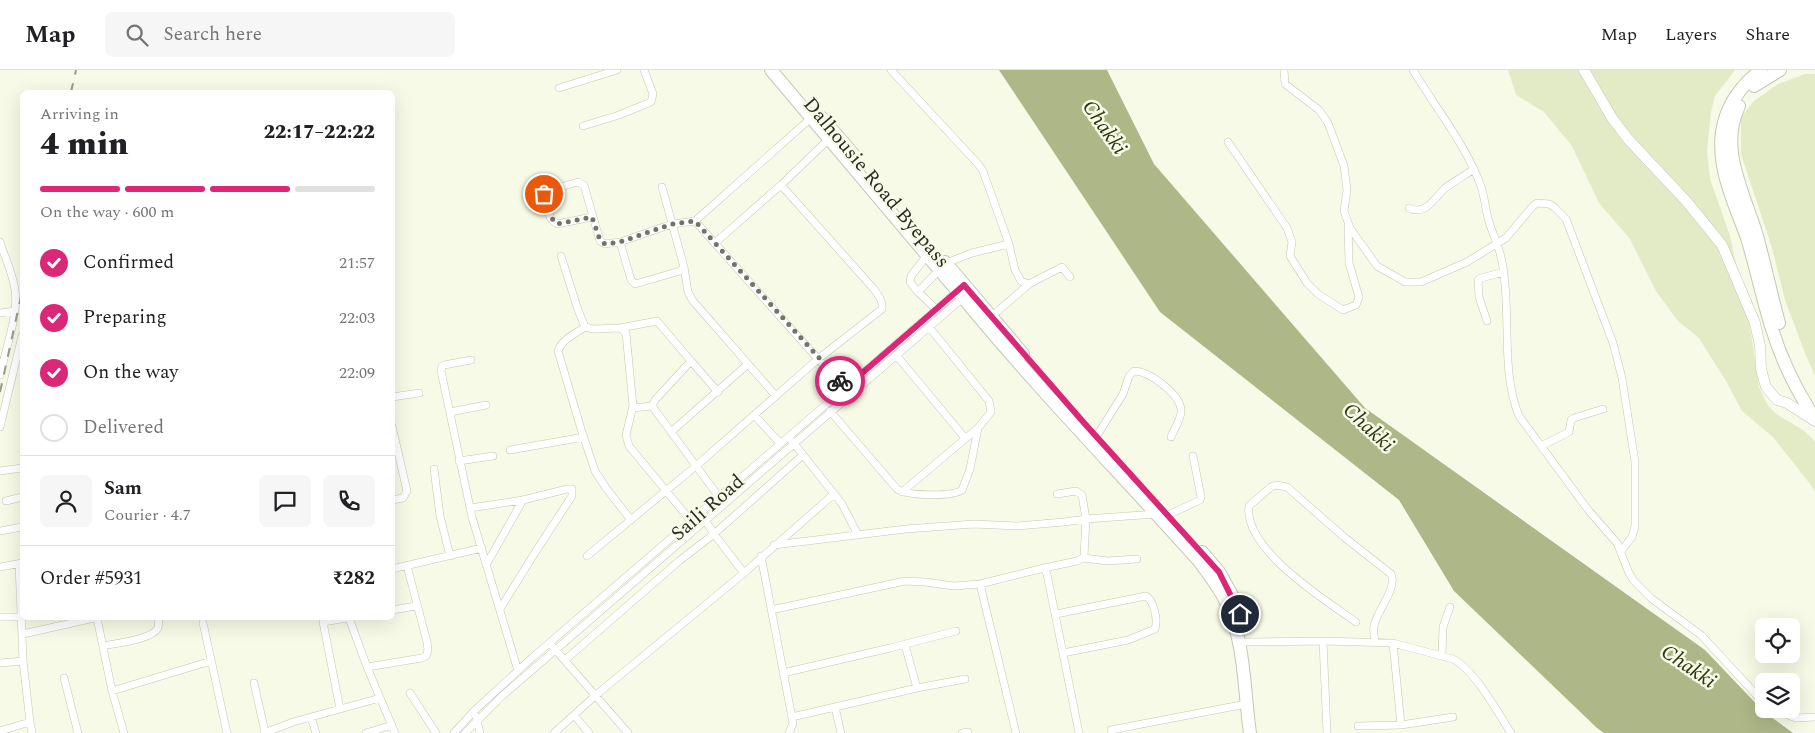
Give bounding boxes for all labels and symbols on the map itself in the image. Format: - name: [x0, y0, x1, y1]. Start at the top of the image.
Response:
- street label: Dalhousie Road Byepass: [796, 91, 957, 275]
- water label: Chakki: [1074, 93, 1135, 162]
- pin: [523, 173, 565, 215]
- courier: [815, 356, 865, 406]
- water label: Chakki: [1335, 395, 1402, 460]
- street label: Saili Road: [664, 467, 751, 548]
- pin: [1219, 593, 1261, 635]
- water label: Chakki: [1654, 637, 1723, 697]

